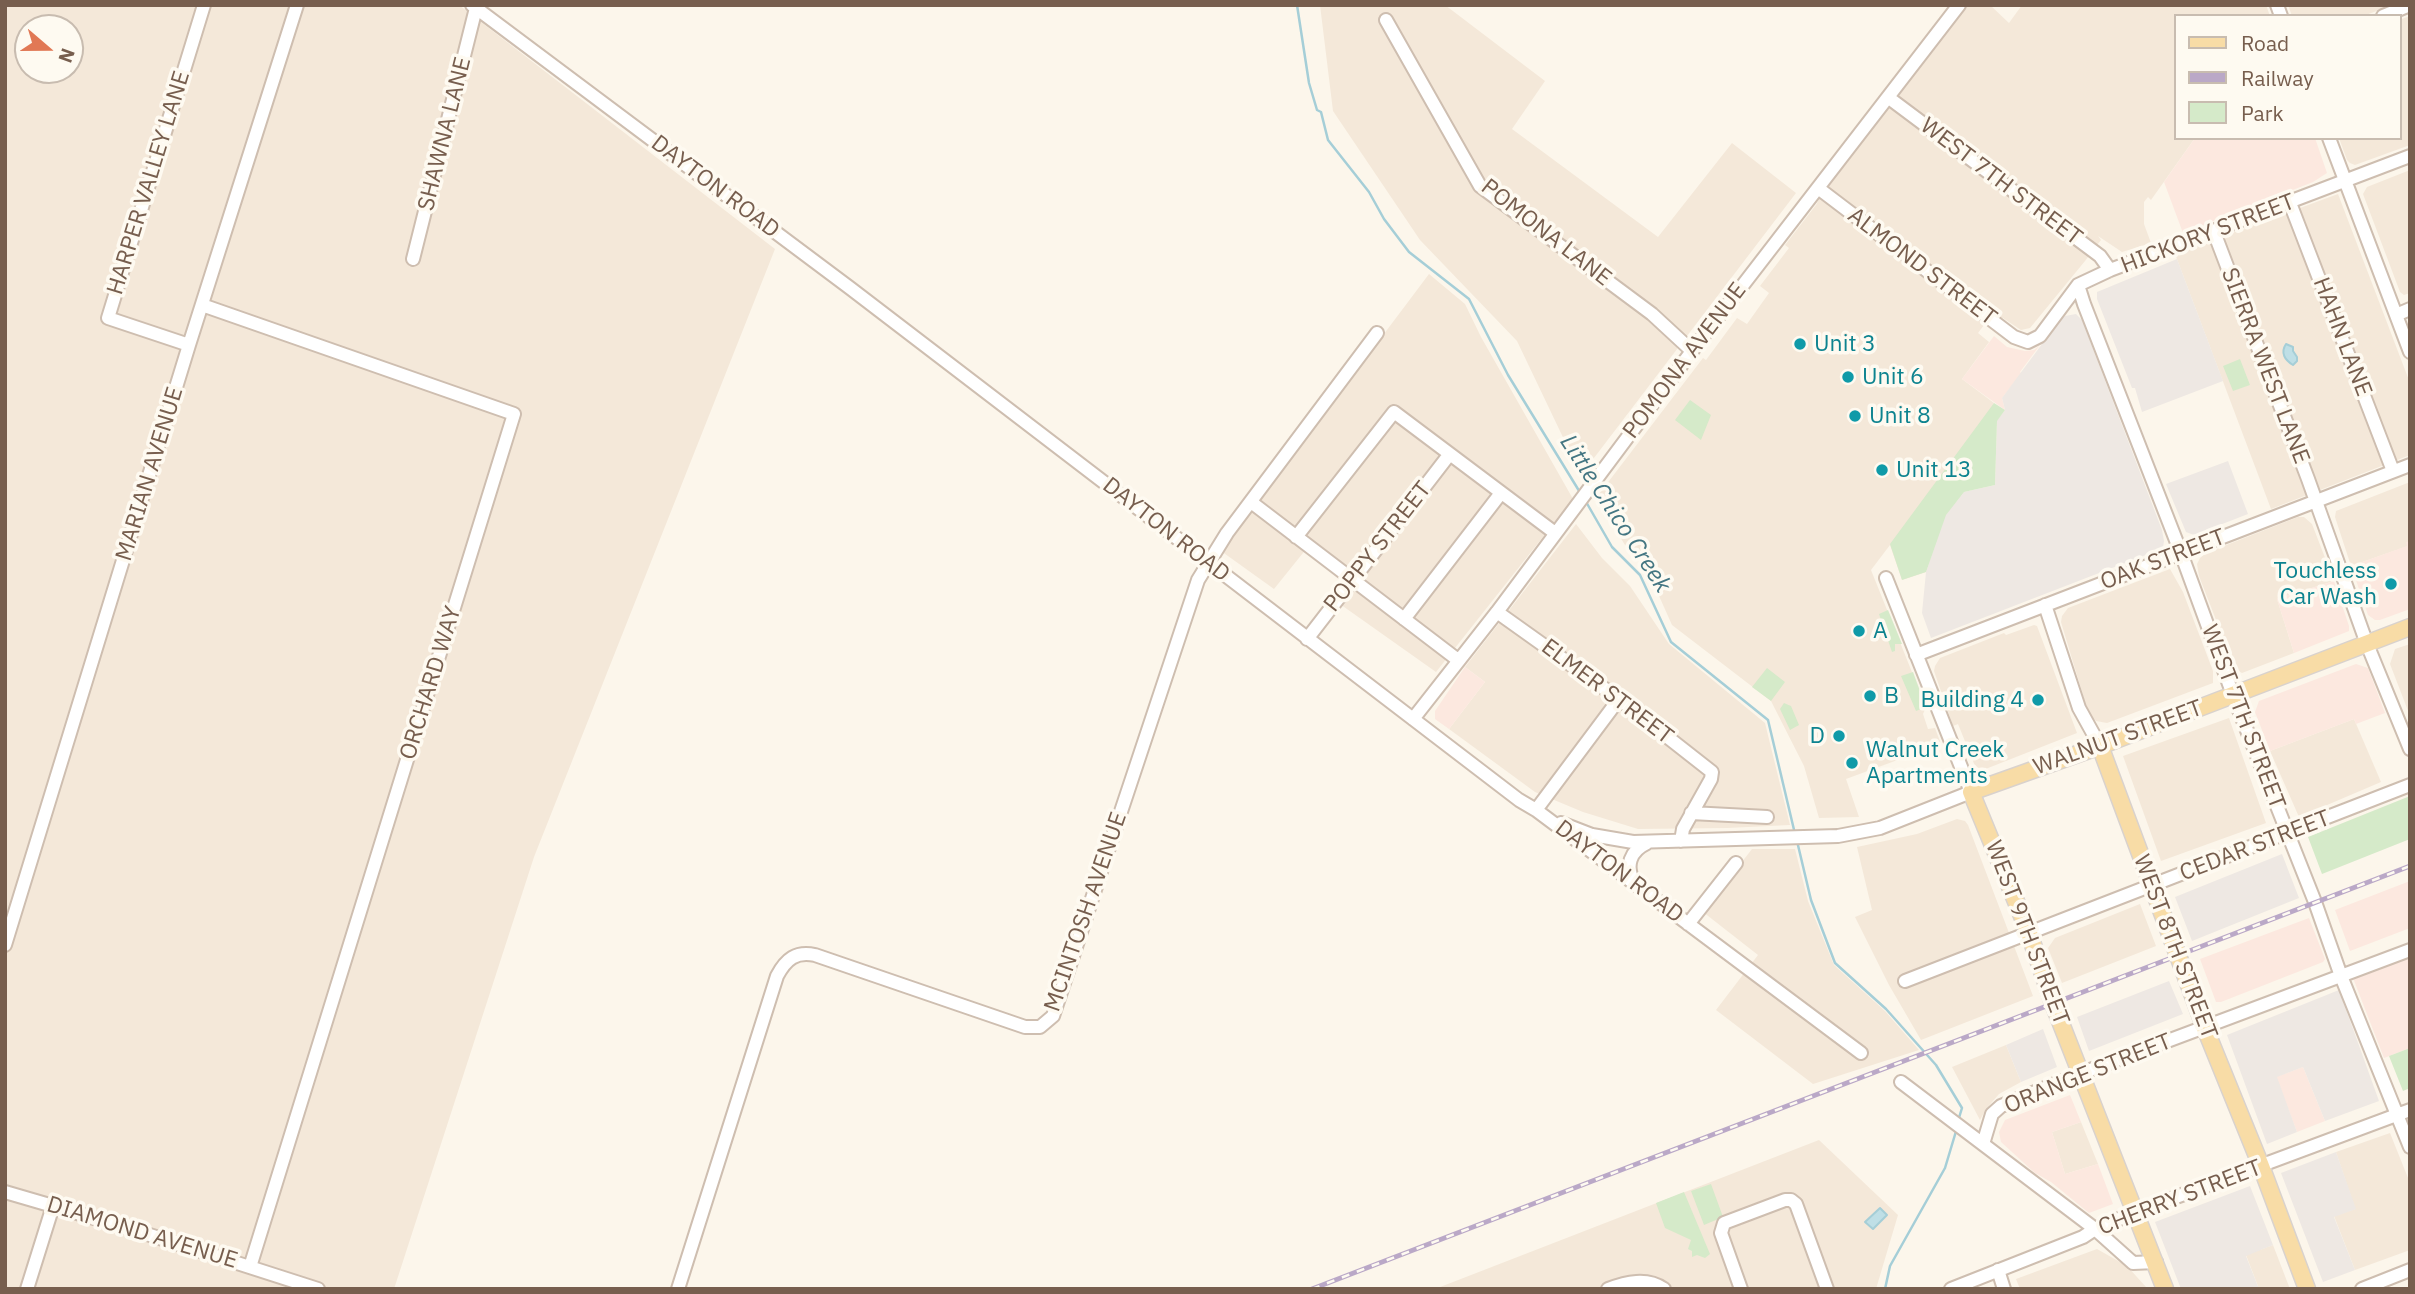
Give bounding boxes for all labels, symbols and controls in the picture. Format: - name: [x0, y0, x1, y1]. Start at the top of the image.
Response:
- north arrow: [14, 14, 84, 84]
- legend: [2174, 14, 2401, 140]
- text: Road: [2241, 29, 2289, 57]
- text: N: [53, 45, 80, 66]
- street label: SHAWNA LANE: [413, 54, 477, 214]
- text: Railway: [2241, 64, 2314, 92]
- street label: HARPER VALLEY LANE: [102, 68, 196, 298]
- text: Park: [2241, 99, 2284, 127]
- street label: WEST 7TH STREET: [1915, 112, 2087, 252]
- street label: DAYTON ROAD: [645, 130, 785, 244]
- street label: POMONA LANE: [1475, 173, 1617, 293]
- street label: HICKORY STREET: [2117, 188, 2299, 280]
- street label: ALMOND STREET: [1842, 202, 2002, 332]
- street label: SIERRA WEST LANE: [2215, 264, 2315, 468]
- street label: HAHN LANE: [2307, 274, 2377, 400]
- street label: POMONA AVENUE: [1617, 278, 1753, 444]
- place label: Unit 3: [1814, 330, 1876, 358]
- marker: Unit 3: [1792, 336, 1808, 352]
- place label: Unit 6: [1862, 363, 1924, 391]
- marker: Unit 6: [1840, 369, 1856, 385]
- street label: MARIAN AVENUE: [110, 384, 190, 564]
- place label: Unit 8: [1869, 402, 1931, 430]
- marker: Unit 8: [1847, 408, 1863, 424]
- water label: Little Chico Creek: [1553, 430, 1677, 598]
- place label: Unit 13: [1896, 456, 1972, 484]
- marker: Unit 13: [1874, 462, 1890, 478]
- street label: DAYTON ROAD: [1097, 472, 1235, 588]
- street label: POPPY STREET: [1318, 476, 1438, 618]
- street label: OAK STREET: [2097, 524, 2229, 596]
- place label: Touchless Car Wash: [2274, 557, 2377, 611]
- marker: Touchless Car Wash: [2383, 576, 2399, 592]
- street label: ORCHARD WAY: [395, 603, 467, 763]
- place label: A: [1873, 617, 1888, 645]
- street label: WEST 7TH STREET: [2195, 621, 2291, 813]
- marker: A: [1851, 623, 1867, 639]
- street label: ELMER STREET: [1536, 633, 1678, 751]
- place label: B: [1884, 682, 1899, 710]
- place label: Building 4: [1920, 686, 2024, 714]
- marker: B: [1862, 688, 1878, 704]
- marker: Building 4: [2030, 692, 2046, 708]
- street label: WALNUT STREET: [2030, 695, 2206, 781]
- place label: D: [1810, 722, 1825, 750]
- marker: D: [1831, 728, 1847, 744]
- place label: Walnut Creek Apartments: [1866, 736, 2004, 790]
- marker: Walnut Creek Apartments: [1844, 755, 1860, 771]
- street label: CEDAR STREET: [2176, 805, 2334, 887]
- street label: MCINTOSH AVENUE: [1039, 809, 1133, 1015]
- street label: DAYTON ROAD: [1549, 815, 1689, 929]
- street label: WEST 9TH STREET: [1979, 837, 2075, 1029]
- street label: WEST 8TH STREET: [2127, 851, 2223, 1043]
- street label: ORANGE STREET: [2000, 1028, 2176, 1120]
- street label: CHERRY STREET: [2095, 1154, 2265, 1242]
- street label: DIAMOND AVENUE: [43, 1191, 241, 1275]

